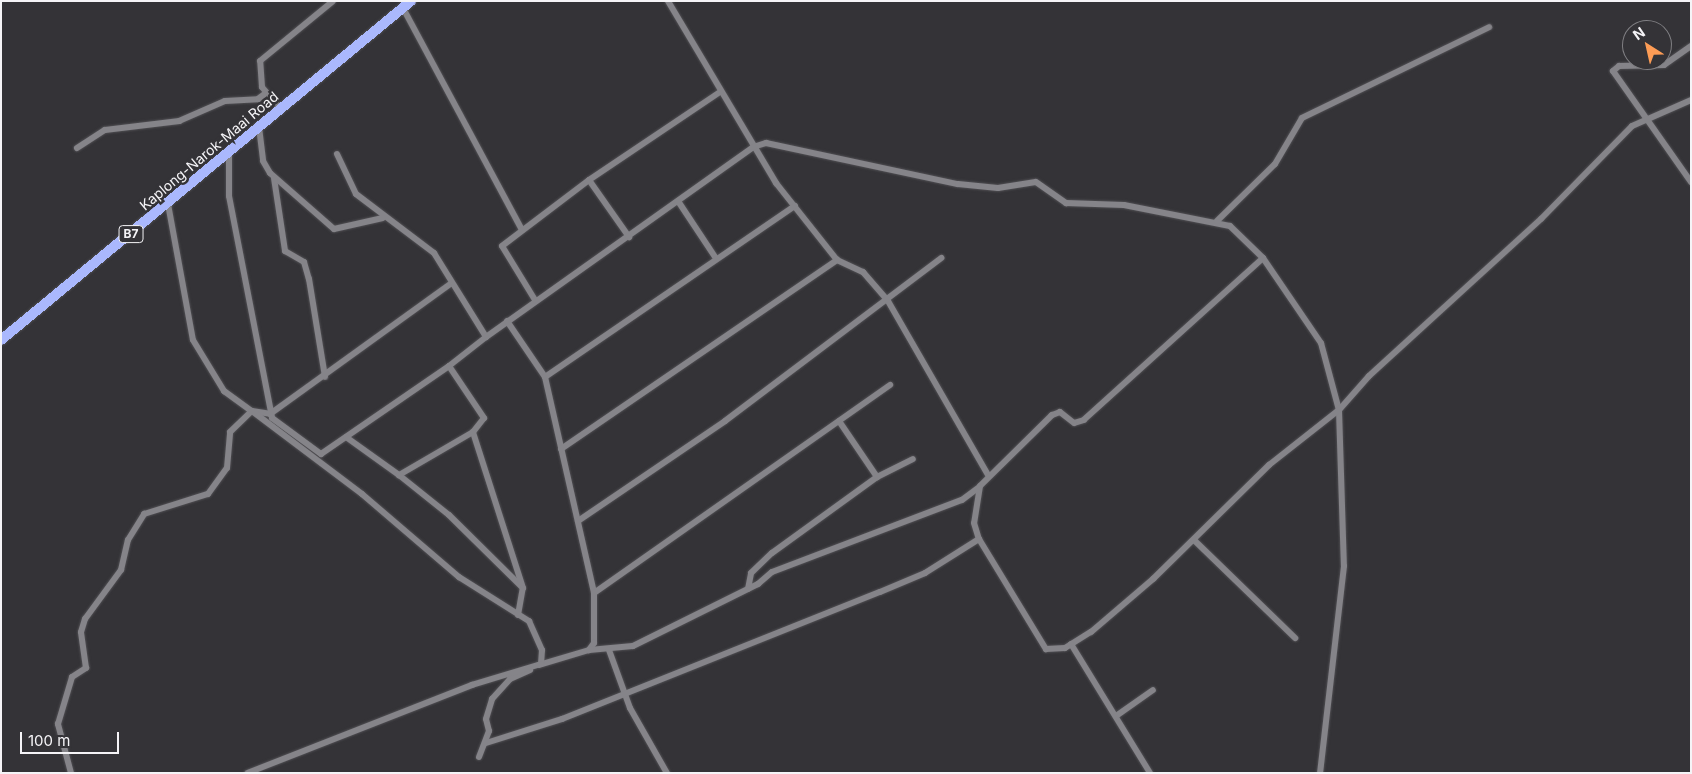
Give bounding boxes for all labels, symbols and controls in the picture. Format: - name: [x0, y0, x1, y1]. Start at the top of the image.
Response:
- north arrow: [1622, 20, 1672, 70]
- text: N: [1629, 23, 1648, 43]
- street label: Kaplong-Narok-Maai Road: [136, 88, 282, 214]
- road number: B7: [118, 224, 144, 243]
- scale bar: [22, 722, 121, 754]
- text: 100 m: [28, 731, 70, 750]

